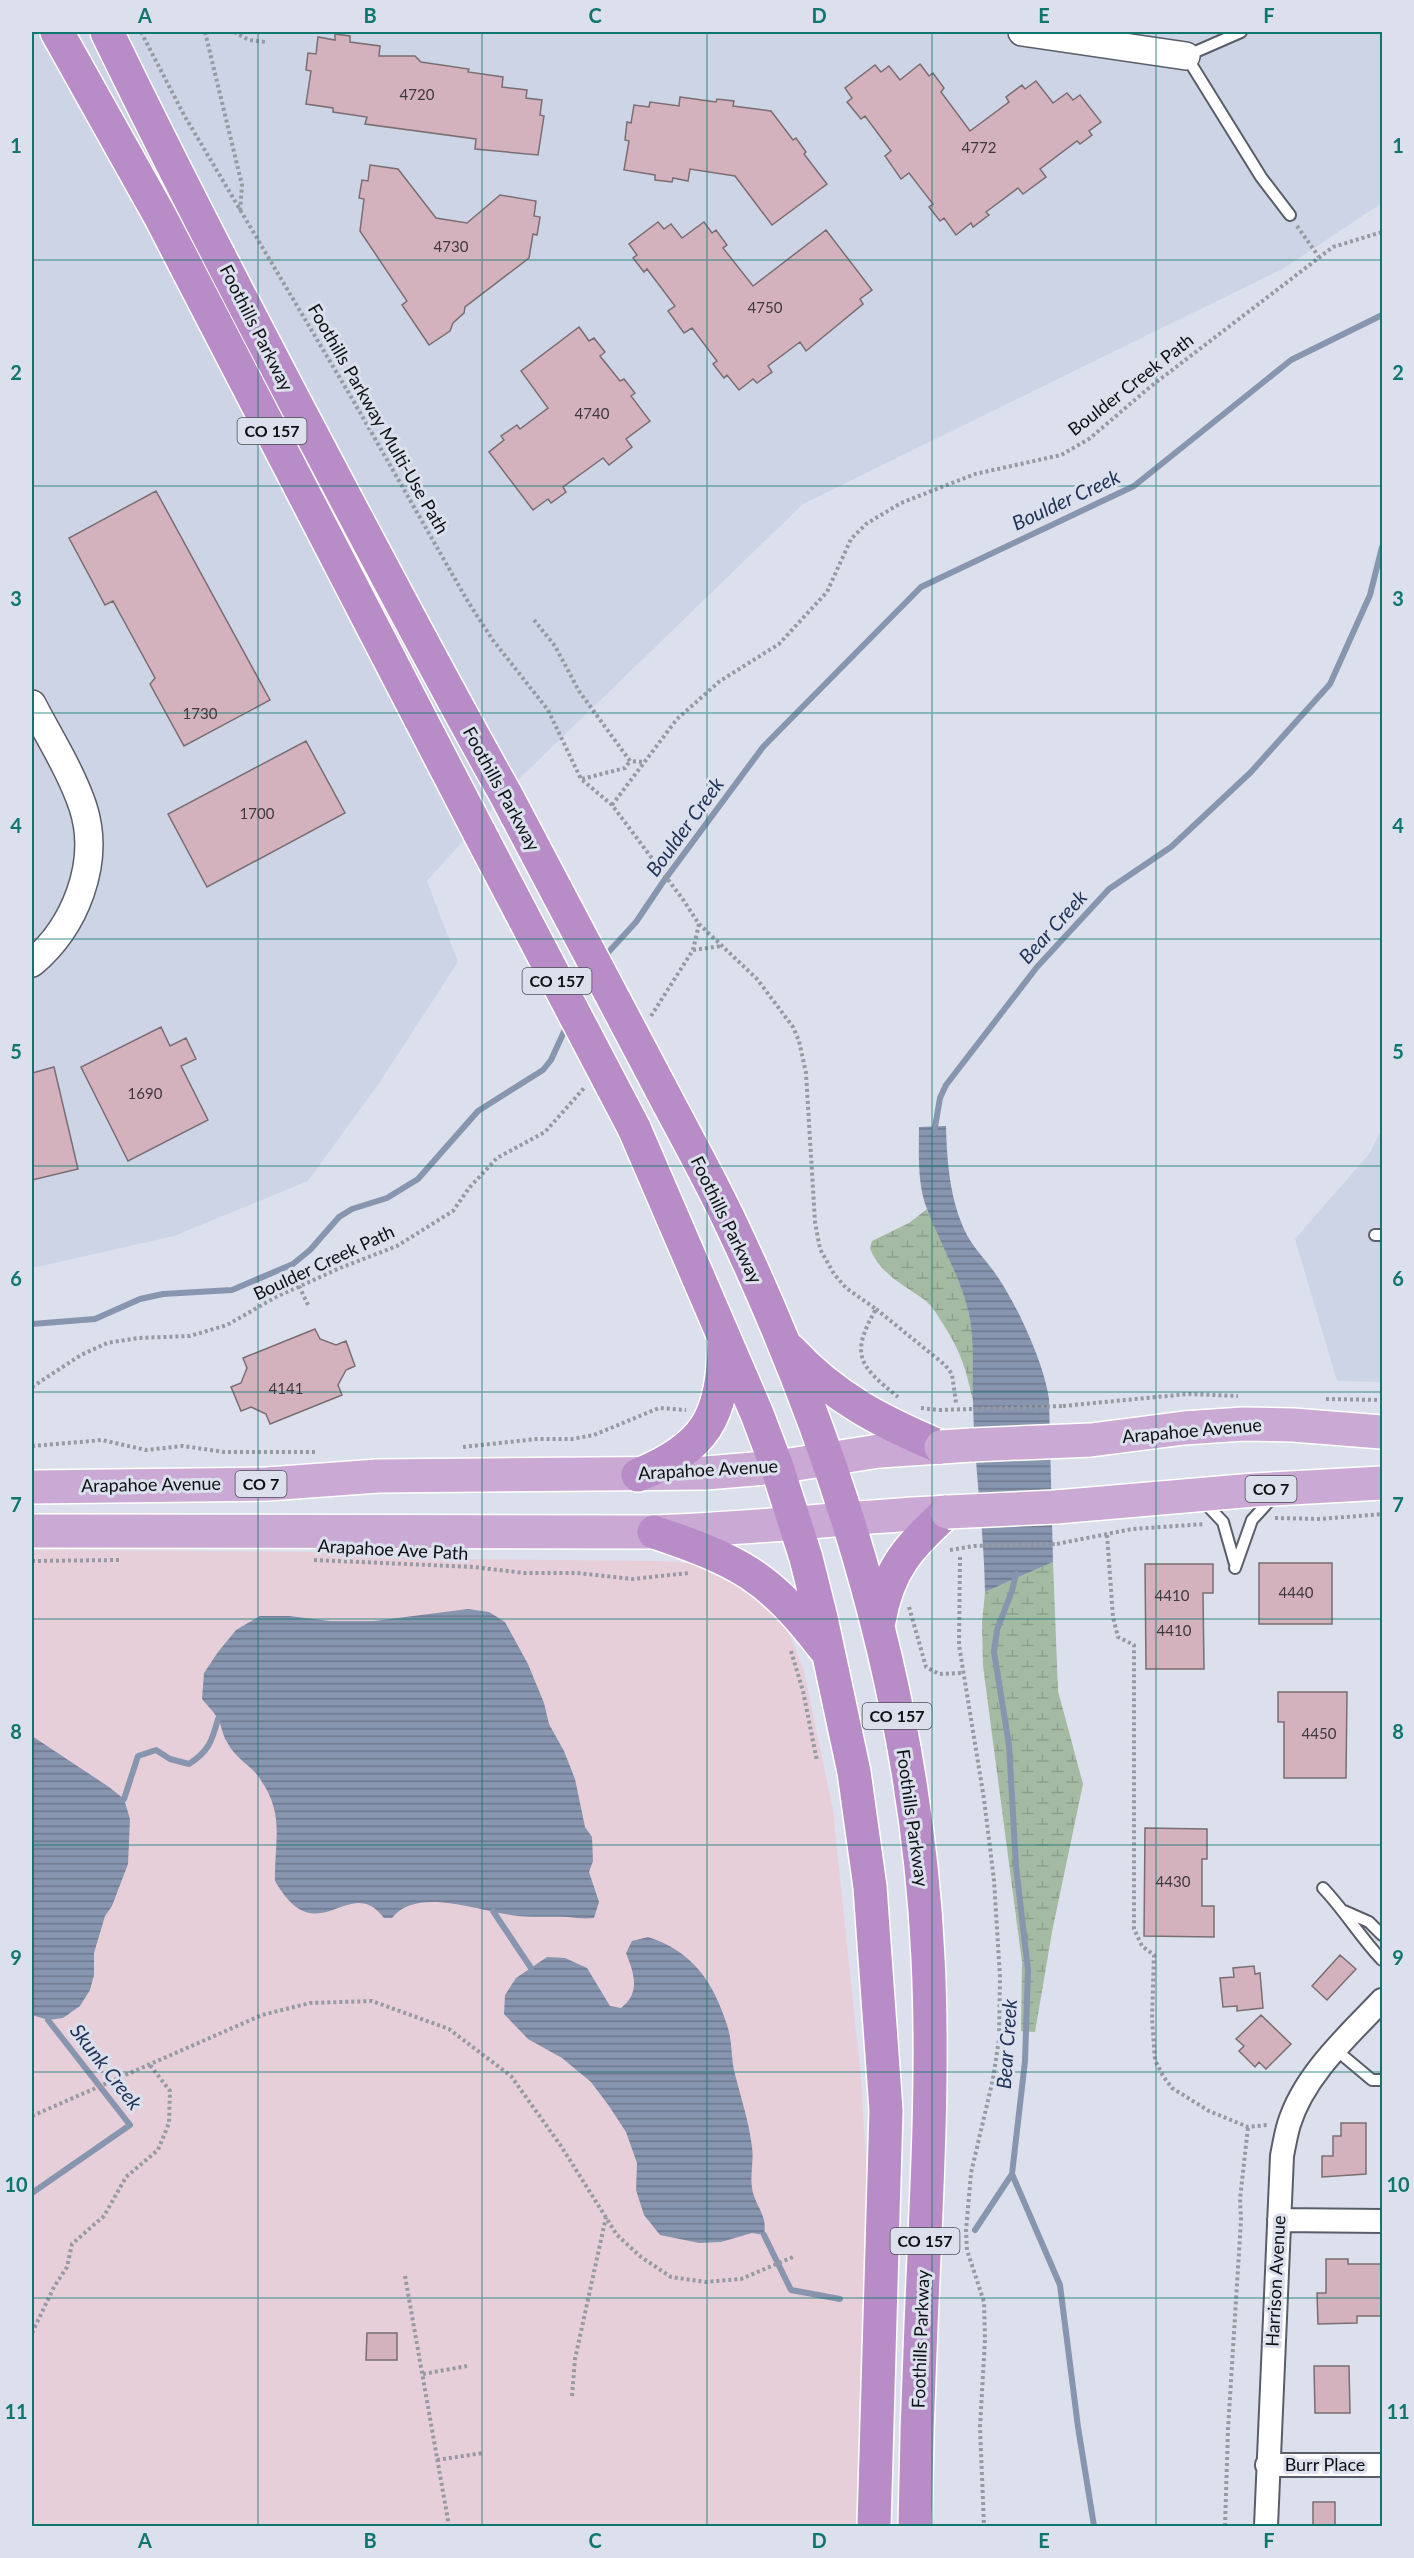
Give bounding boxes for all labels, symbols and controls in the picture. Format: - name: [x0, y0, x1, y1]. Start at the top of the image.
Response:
- text: A: [137, 3, 152, 27]
- text: B: [363, 3, 377, 27]
- text: C: [588, 3, 602, 27]
- text: D: [811, 3, 827, 27]
- text: E: [1038, 3, 1050, 27]
- text: F: [1263, 3, 1275, 27]
- house number: 4720: [400, 85, 435, 103]
- text: 1: [10, 133, 22, 157]
- text: 1: [1392, 133, 1404, 157]
- house number: 4772: [962, 138, 996, 156]
- house number: 4730: [434, 237, 469, 255]
- street label: Foothills Parkway: [216, 261, 298, 395]
- house number: 4750: [748, 298, 783, 316]
- street label: Foothills Parkway Multi-Use Path: [304, 300, 454, 537]
- street label: Boulder Creek Path: [1063, 328, 1197, 440]
- text: 2: [10, 360, 22, 384]
- text: 2: [1392, 360, 1404, 384]
- house number: 4740: [575, 404, 610, 422]
- road number: CO 157: [238, 418, 306, 444]
- water label: Boulder Creek: [1008, 463, 1124, 535]
- text: 3: [10, 586, 22, 610]
- text: 3: [1392, 586, 1404, 610]
- house number: 1730: [183, 704, 218, 722]
- street label: Foothills Parkway: [459, 723, 545, 855]
- water label: Boulder Creek: [640, 772, 728, 880]
- house number: 1700: [240, 804, 275, 822]
- text: 4: [10, 813, 22, 837]
- text: 4: [1392, 813, 1404, 837]
- water label: Bear Creek: [1013, 884, 1092, 968]
- road number: CO 157: [522, 968, 592, 994]
- text: 5: [10, 1039, 22, 1063]
- text: 5: [1392, 1039, 1404, 1063]
- house number: 1690: [128, 1084, 163, 1102]
- street label: Foothills Parkway: [687, 1152, 767, 1287]
- street label: Boulder Creek Path: [250, 1220, 398, 1304]
- text: 6: [10, 1266, 22, 1290]
- text: 6: [1392, 1266, 1404, 1290]
- house number: 4141: [269, 1379, 303, 1397]
- street label: Arapahoe Avenue: [1121, 1413, 1263, 1447]
- street label: Arapahoe Avenue: [638, 1454, 778, 1484]
- road number: CO 7: [236, 1471, 286, 1497]
- street label: Arapahoe Avenue: [81, 1472, 221, 1496]
- road number: CO 7: [1246, 1476, 1296, 1502]
- text: 7: [10, 1492, 22, 1516]
- text: 7: [1392, 1492, 1404, 1516]
- street label: Arapahoe Ave Path: [317, 1534, 469, 1564]
- house number: 4440: [1279, 1583, 1314, 1601]
- house number: 4410: [1155, 1586, 1190, 1604]
- house number: 4410: [1157, 1621, 1192, 1639]
- road number: CO 157: [862, 1703, 932, 1729]
- text: 8: [10, 1719, 22, 1743]
- text: 8: [1392, 1719, 1404, 1743]
- house number: 4450: [1302, 1724, 1337, 1742]
- street label: Foothills Parkway: [892, 1748, 934, 1889]
- house number: 4430: [1156, 1872, 1191, 1890]
- text: 9: [10, 1945, 22, 1969]
- text: 9: [1392, 1945, 1404, 1969]
- water label: Bear Creek: [991, 1998, 1021, 2090]
- water label: Skunk Creek: [66, 2019, 148, 2114]
- text: 10: [4, 2172, 28, 2196]
- text: 10: [1386, 2172, 1410, 2196]
- street label: Harrison Avenue: [1261, 2215, 1289, 2347]
- road number: CO 157: [890, 2228, 960, 2254]
- street label: Foothills Parkway: [907, 2269, 933, 2409]
- text: 11: [4, 2399, 28, 2423]
- text: 11: [1386, 2399, 1410, 2423]
- street label: Burr Place: [1285, 2453, 1365, 2475]
- text: A: [137, 2528, 152, 2552]
- text: B: [363, 2528, 377, 2552]
- text: C: [588, 2528, 602, 2552]
- text: D: [811, 2528, 827, 2552]
- text: E: [1038, 2528, 1050, 2552]
- text: F: [1263, 2528, 1275, 2552]

